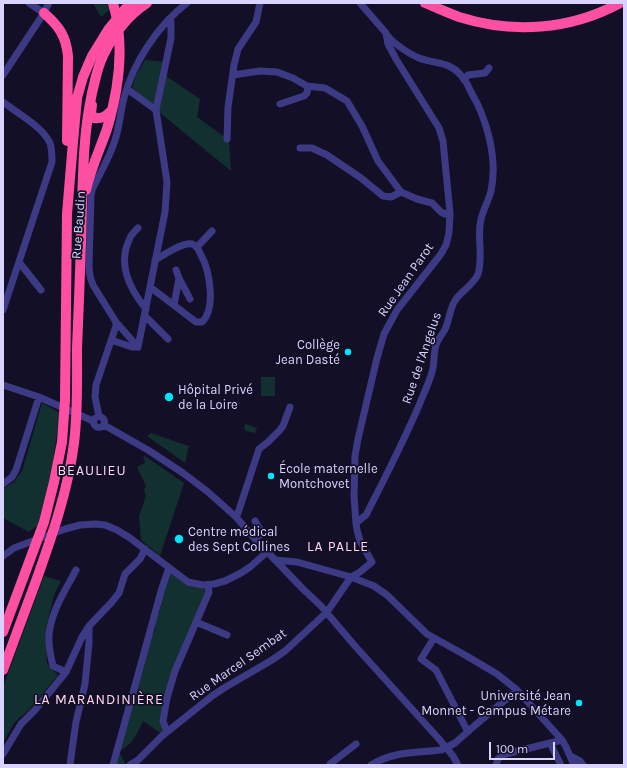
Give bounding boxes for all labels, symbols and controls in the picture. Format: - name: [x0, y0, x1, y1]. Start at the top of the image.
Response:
- street label: Rue Baudin: [69, 190, 89, 260]
- street label: Rue Jean Parot: [375, 240, 437, 320]
- street label: Rue de l'Angelus: [399, 310, 445, 406]
- place label: Collège Jean Dasté: [276, 337, 340, 368]
- marker: Collège Jean Dasté: [343, 347, 353, 357]
- place label: Hôpital Privé de la Loire: [178, 382, 253, 413]
- marker: Hôpital Privé de la Loire: [163, 391, 175, 403]
- place label: École maternelle Montchovet: [279, 461, 378, 492]
- district label: BEAULIEU: [57, 463, 127, 479]
- marker: École maternelle Montchovet: [266, 471, 276, 481]
- place label: Centre médical des Sept Collines: [188, 524, 290, 555]
- marker: Centre médical des Sept Collines: [173, 533, 185, 545]
- district label: LA PALLE: [307, 539, 369, 555]
- street label: Rue Marcel Sembat: [186, 626, 290, 704]
- place label: Université Jean Monnet - Campus Métare: [421, 688, 571, 719]
- district label: LA MARANDINIÈRE: [34, 692, 164, 708]
- marker: Université Jean Monnet - Campus Métare: [574, 698, 584, 708]
- scale bar: [491, 734, 557, 760]
- text: 100 m: [496, 742, 528, 756]

